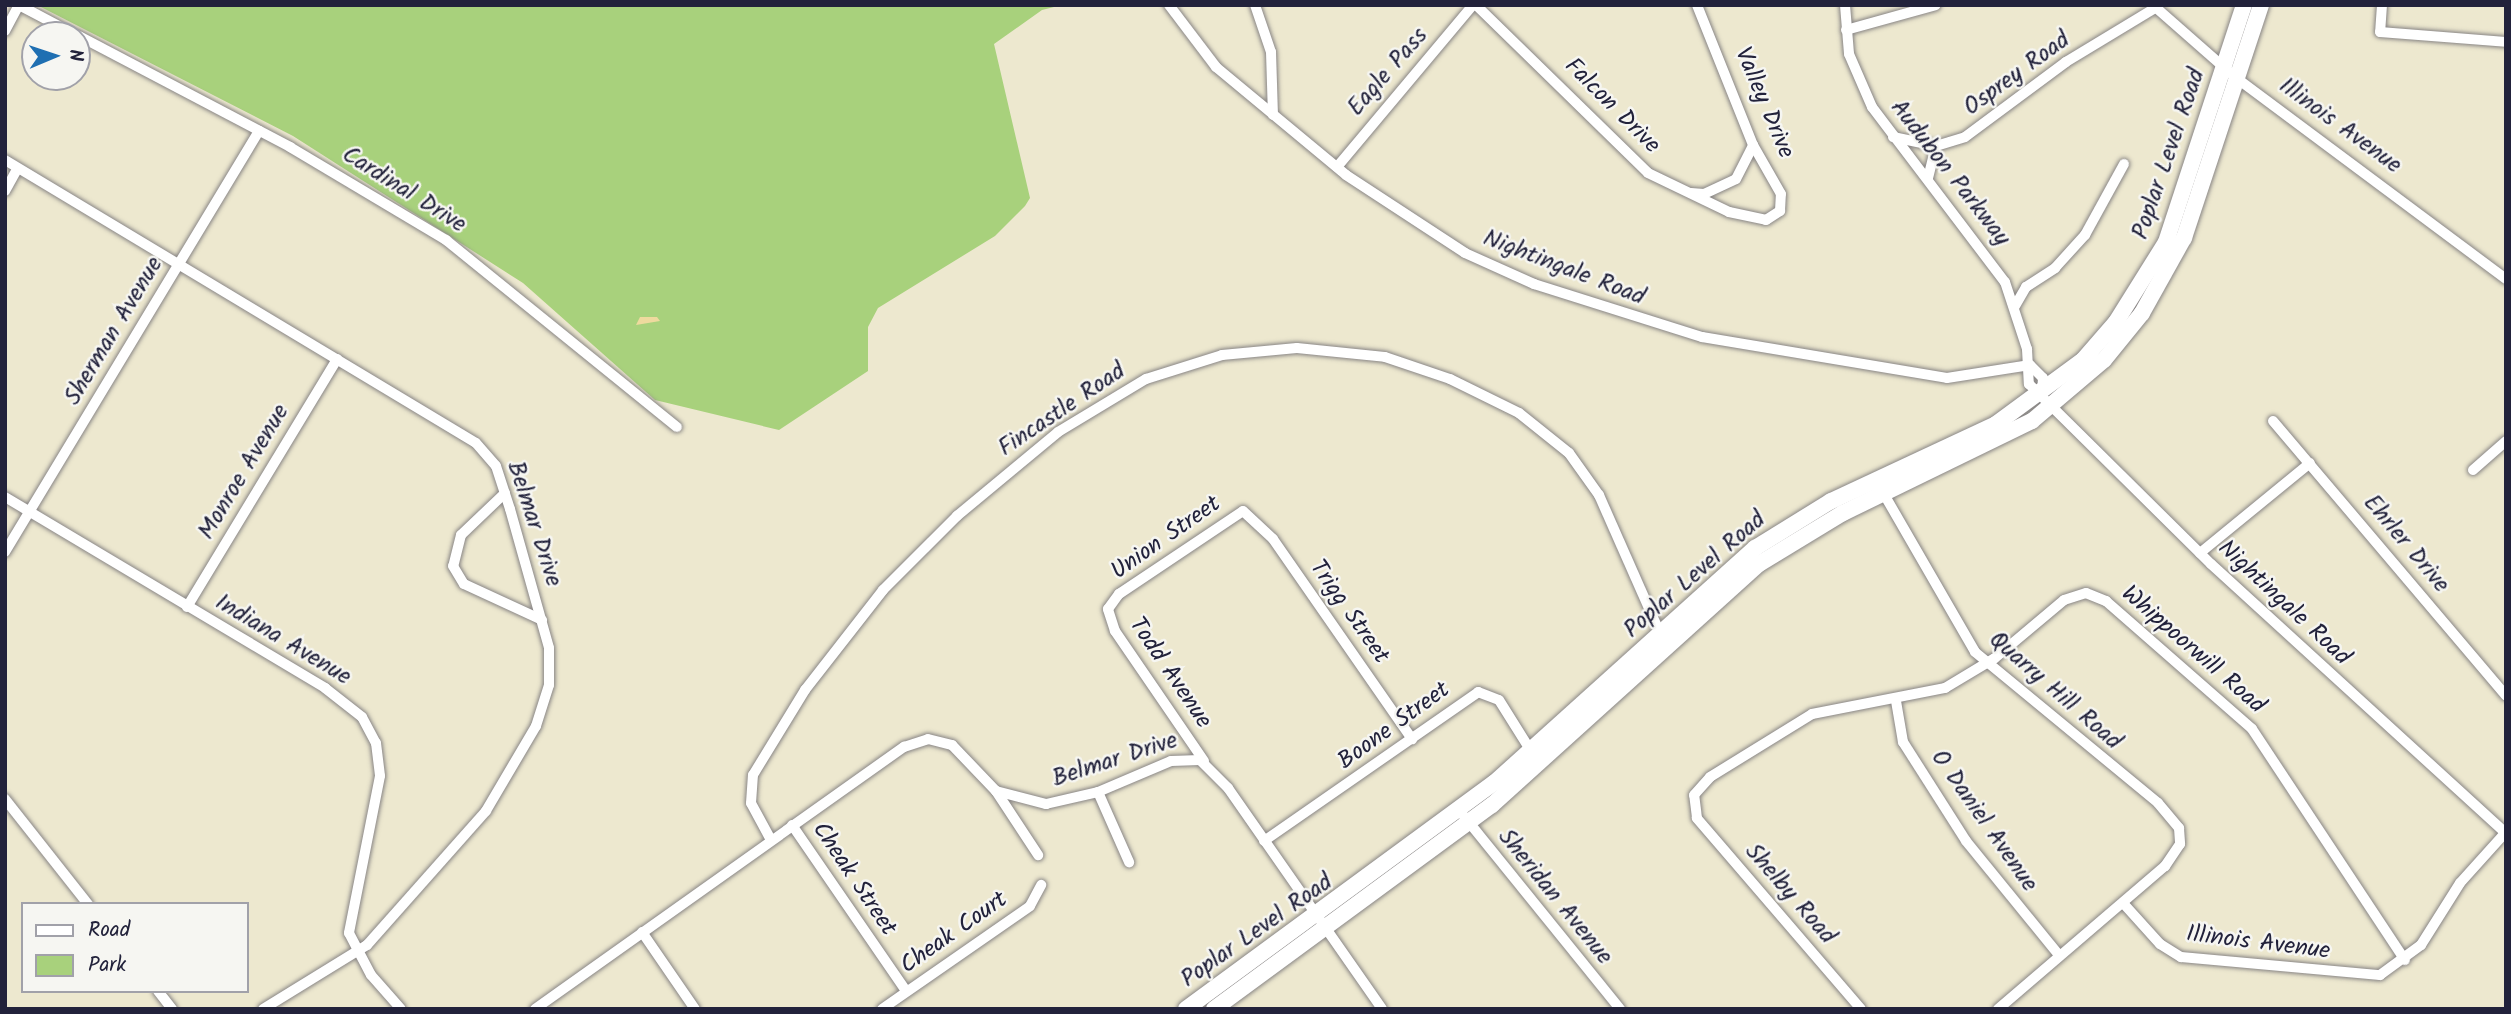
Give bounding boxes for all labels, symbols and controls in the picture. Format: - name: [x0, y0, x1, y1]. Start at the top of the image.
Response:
- north arrow: [21, 21, 91, 91]
- street label: Eagle Pass: [1342, 22, 1434, 122]
- street label: Osprey Road: [1958, 26, 2076, 122]
- street label: Valley Drive: [1728, 43, 1800, 163]
- text: N: [60, 49, 90, 62]
- street label: Falcon Drive: [1558, 52, 1666, 160]
- street label: Poplar Level Road: [2126, 65, 2212, 243]
- street label: Illinois Avenue: [2273, 72, 2407, 180]
- street label: Audubon Parkway: [1884, 94, 2016, 252]
- street label: Cardinal Drive: [337, 140, 471, 240]
- street label: Nightingale Road: [1479, 224, 1649, 312]
- street label: Sherman Avenue: [58, 252, 170, 410]
- street label: Fincastle Road: [993, 357, 1131, 463]
- street label: Monroe Avenue: [192, 399, 296, 545]
- street label: Belmar Drive: [500, 458, 568, 590]
- street label: Ehrler Drive: [2357, 489, 2455, 599]
- street label: Union Street: [1106, 490, 1226, 586]
- street label: Poplar Level Road: [1618, 506, 1772, 644]
- street label: Nightingale Road: [2212, 534, 2356, 672]
- street label: Trigg Street: [1303, 555, 1395, 669]
- street label: Whippoorwill Road: [2115, 580, 2271, 720]
- street label: Indiana Avenue: [210, 588, 356, 692]
- street label: Todd Avenue: [1122, 612, 1218, 734]
- street label: Quarry Hill Road: [1983, 626, 2127, 756]
- street label: Boone Street: [1333, 676, 1455, 776]
- street label: Belmar Drive: [1049, 726, 1181, 794]
- street label: O Daniel Avenue: [1924, 745, 2044, 897]
- street label: Cheak Street: [805, 817, 903, 941]
- street label: Sheridan Avenue: [1491, 823, 1619, 971]
- street label: Shelby Road: [1738, 838, 1842, 950]
- street label: Poplar Level Road: [1176, 868, 1338, 994]
- street label: Cheak Court: [895, 886, 1013, 980]
- legend: [21, 902, 248, 993]
- text: Road: [88, 914, 130, 947]
- street label: Illinois Avenue: [2184, 920, 2332, 966]
- text: Park: [88, 949, 126, 982]

